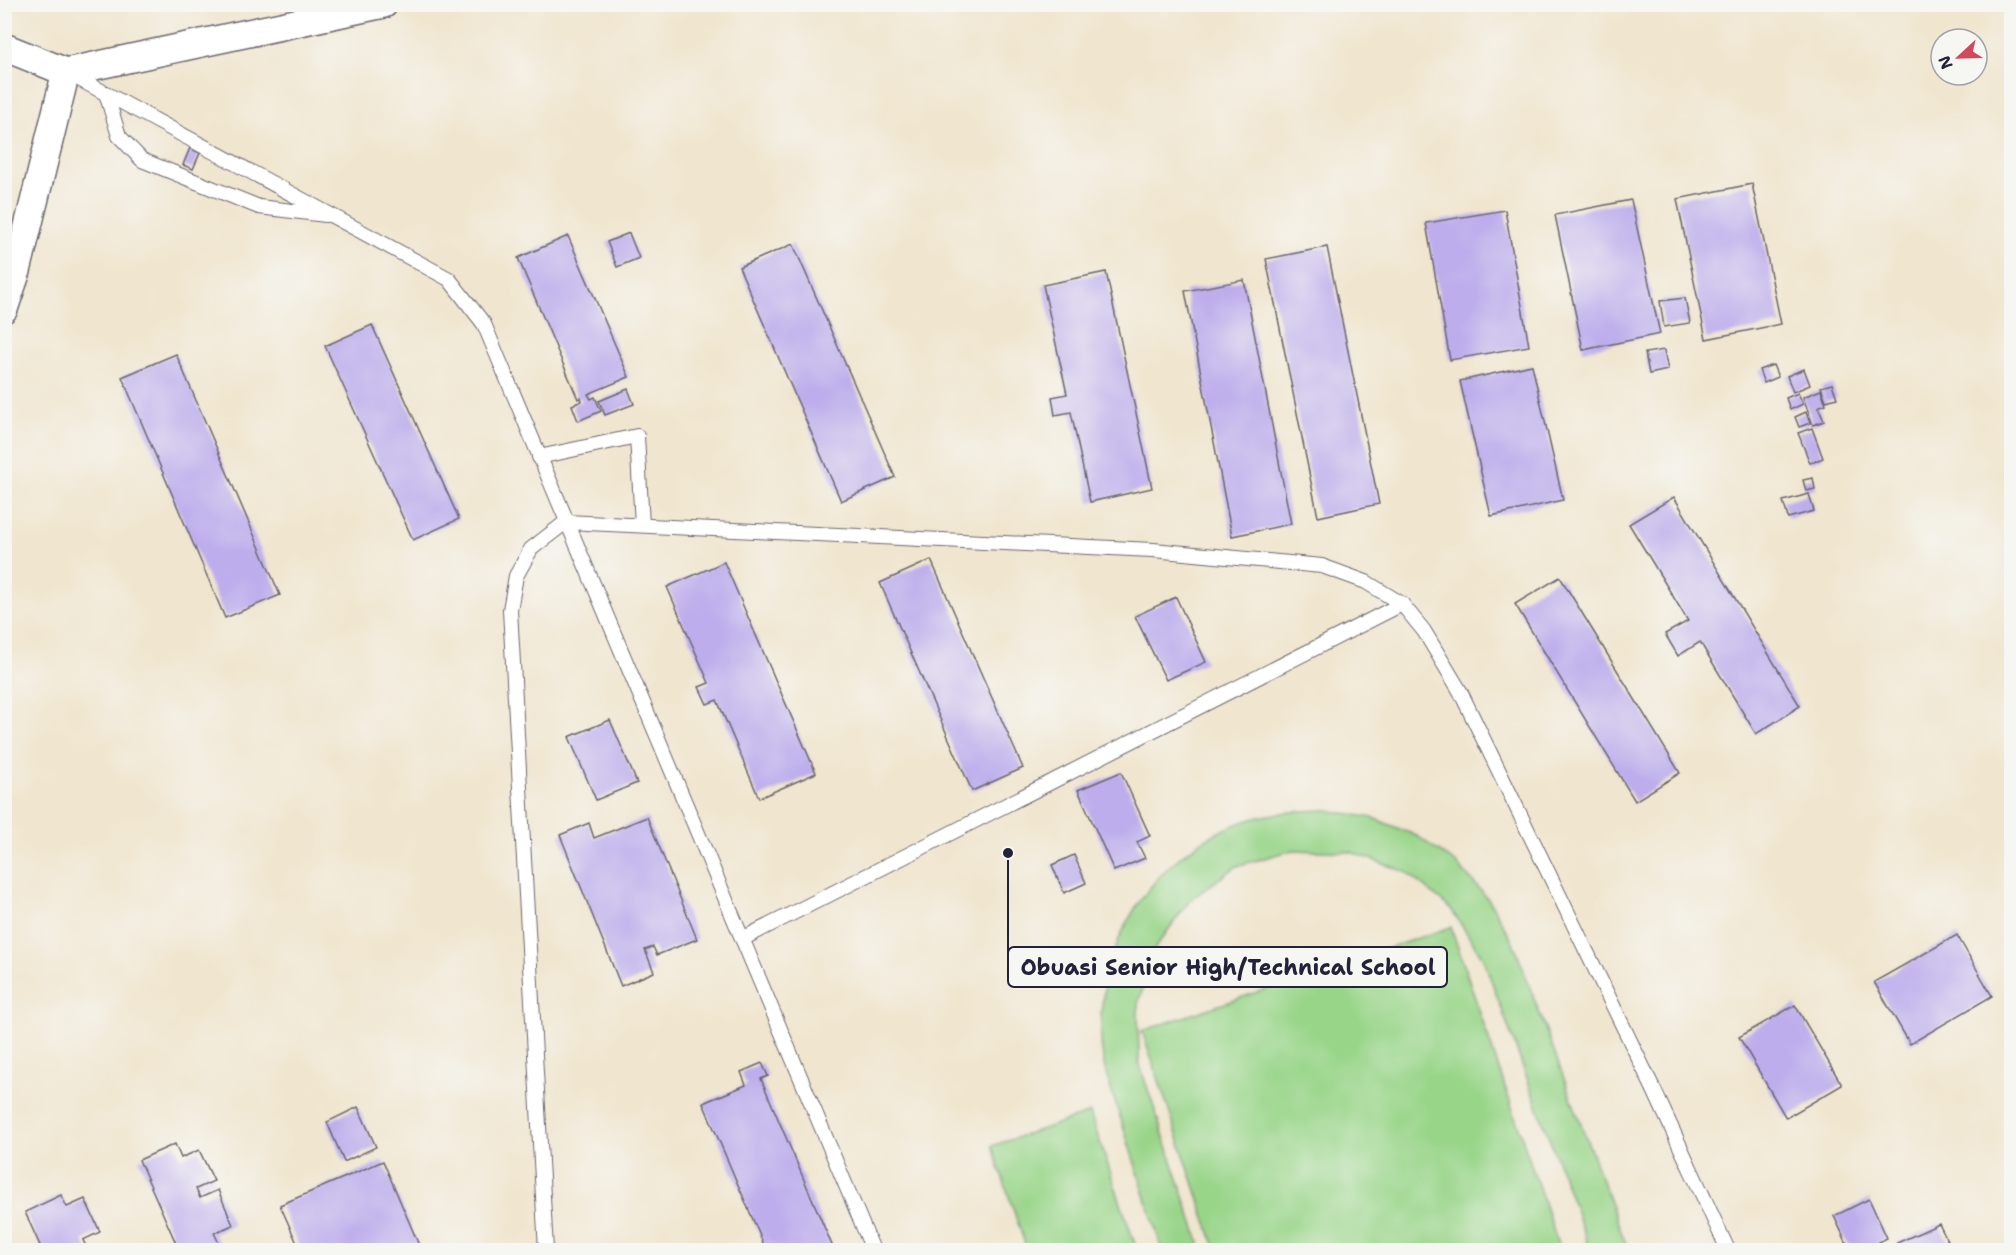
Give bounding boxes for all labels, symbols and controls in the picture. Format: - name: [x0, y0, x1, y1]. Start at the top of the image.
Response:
- north arrow: [1929, 27, 1989, 87]
- text: N: [1933, 53, 1958, 72]
- callout: Obuasi Senior High/Technical School: [1008, 947, 1447, 987]
- text: Obuasi Senior High/Technical School: [1020, 953, 1436, 982]

